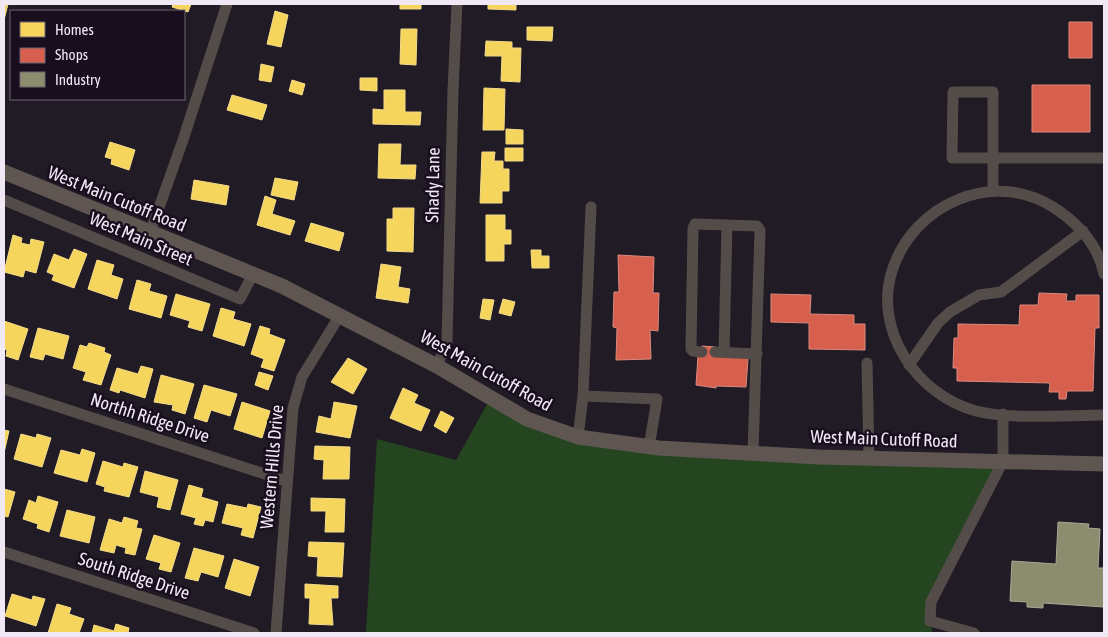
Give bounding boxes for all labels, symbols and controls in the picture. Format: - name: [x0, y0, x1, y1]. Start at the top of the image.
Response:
- legend: [10, 10, 185, 100]
- text: Homes: [55, 21, 94, 38]
- text: Shops: [55, 46, 88, 63]
- text: Industry: [55, 71, 101, 88]
- street label: Shady Lane: [421, 147, 444, 223]
- street label: West Main Cutoff Road: [45, 161, 189, 236]
- street label: West Main Street: [86, 207, 196, 270]
- street label: West Main Cutoff Road: [417, 326, 556, 415]
- street label: Northh Ridge Drive: [88, 388, 212, 447]
- street label: Western Hills Drive: [256, 404, 287, 530]
- street label: West Main Cutoff Road: [810, 425, 958, 452]
- street label: South Ridge Drive: [76, 548, 192, 603]

